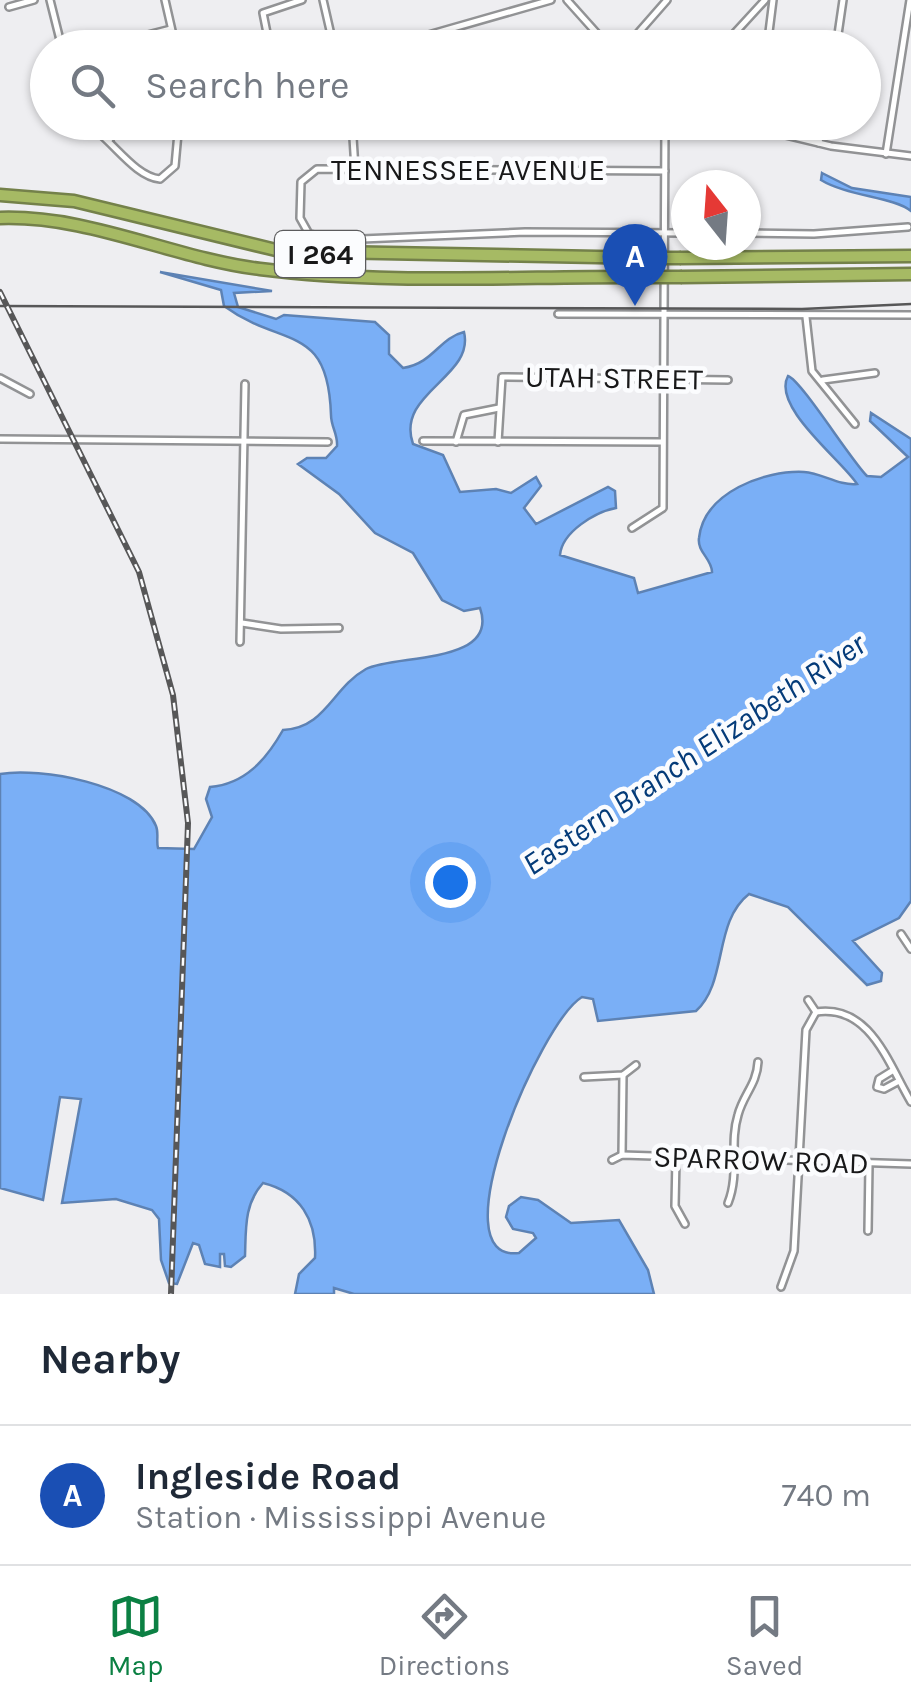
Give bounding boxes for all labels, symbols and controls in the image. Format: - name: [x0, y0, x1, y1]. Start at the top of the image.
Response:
- search box: [30, 30, 881, 140]
- icon: search: [65, 58, 120, 113]
- text: Search here: [145, 63, 349, 108]
- street label: TENNESSEE AVENUE: [331, 152, 605, 188]
- north arrow: [671, 170, 761, 260]
- pin: A: [602, 224, 668, 306]
- road number: I 264: [275, 231, 365, 277]
- street label: UTAH STREET: [525, 358, 703, 398]
- water label: Eastern Branch Elizabeth River: [515, 625, 873, 883]
- your location: [425, 857, 476, 908]
- street label: SPARROW ROAD: [653, 1138, 869, 1182]
- text: Nearby: [40, 1334, 180, 1384]
- text: Ingleside Road: [135, 1454, 401, 1499]
- text: A: [62, 1477, 83, 1514]
- text: 740 m: [782, 1477, 871, 1514]
- text: Station · Mississippi Avenue: [135, 1499, 546, 1536]
- tab: Map: [108, 1589, 163, 1682]
- tab: Directions: [379, 1589, 510, 1682]
- tab: Saved: [726, 1589, 803, 1682]

